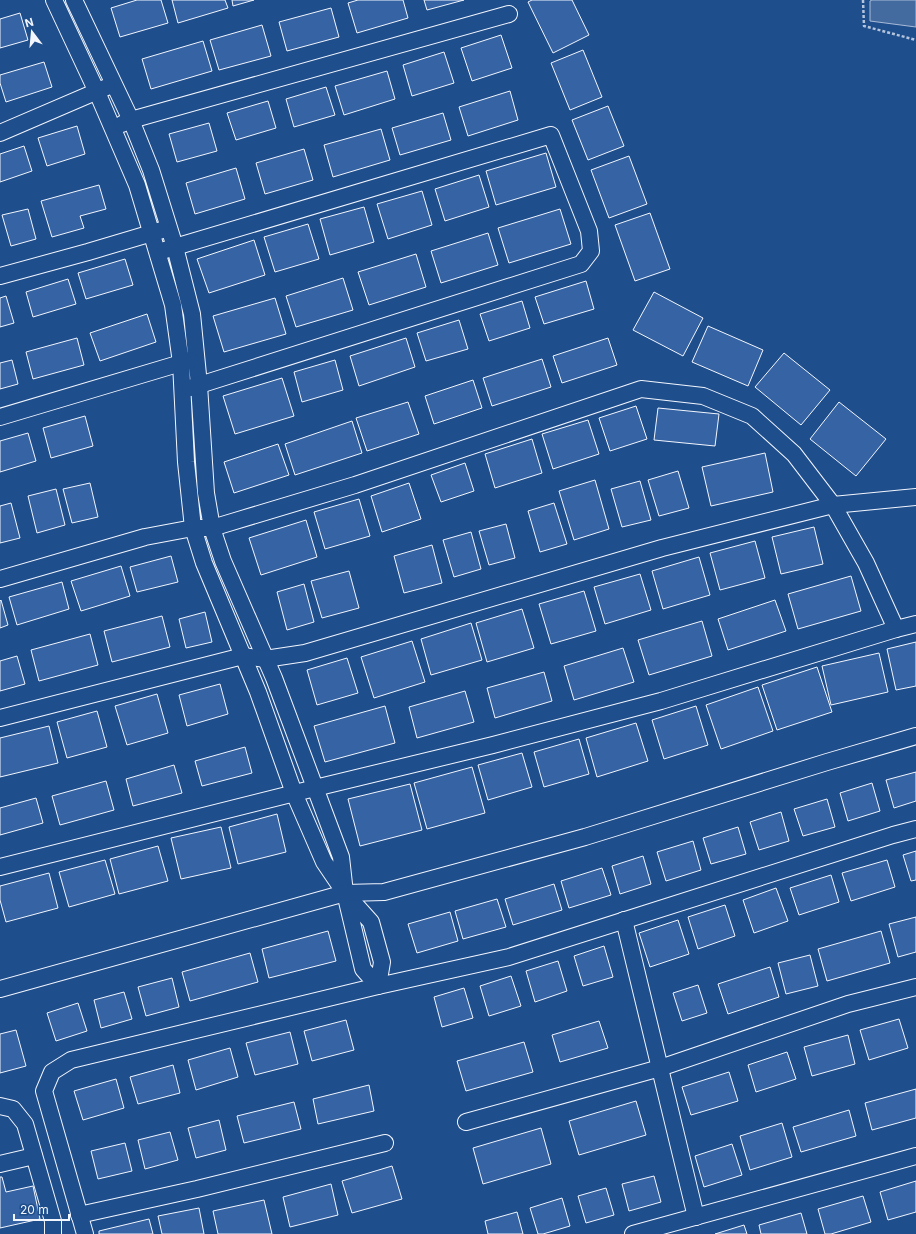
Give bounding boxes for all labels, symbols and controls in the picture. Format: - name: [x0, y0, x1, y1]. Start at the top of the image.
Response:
- north arrow: [12, 12, 52, 52]
- text: N: [23, 15, 35, 30]
- scale bar: [14, 1196, 69, 1222]
- text: 20 m: [20, 1202, 49, 1217]

